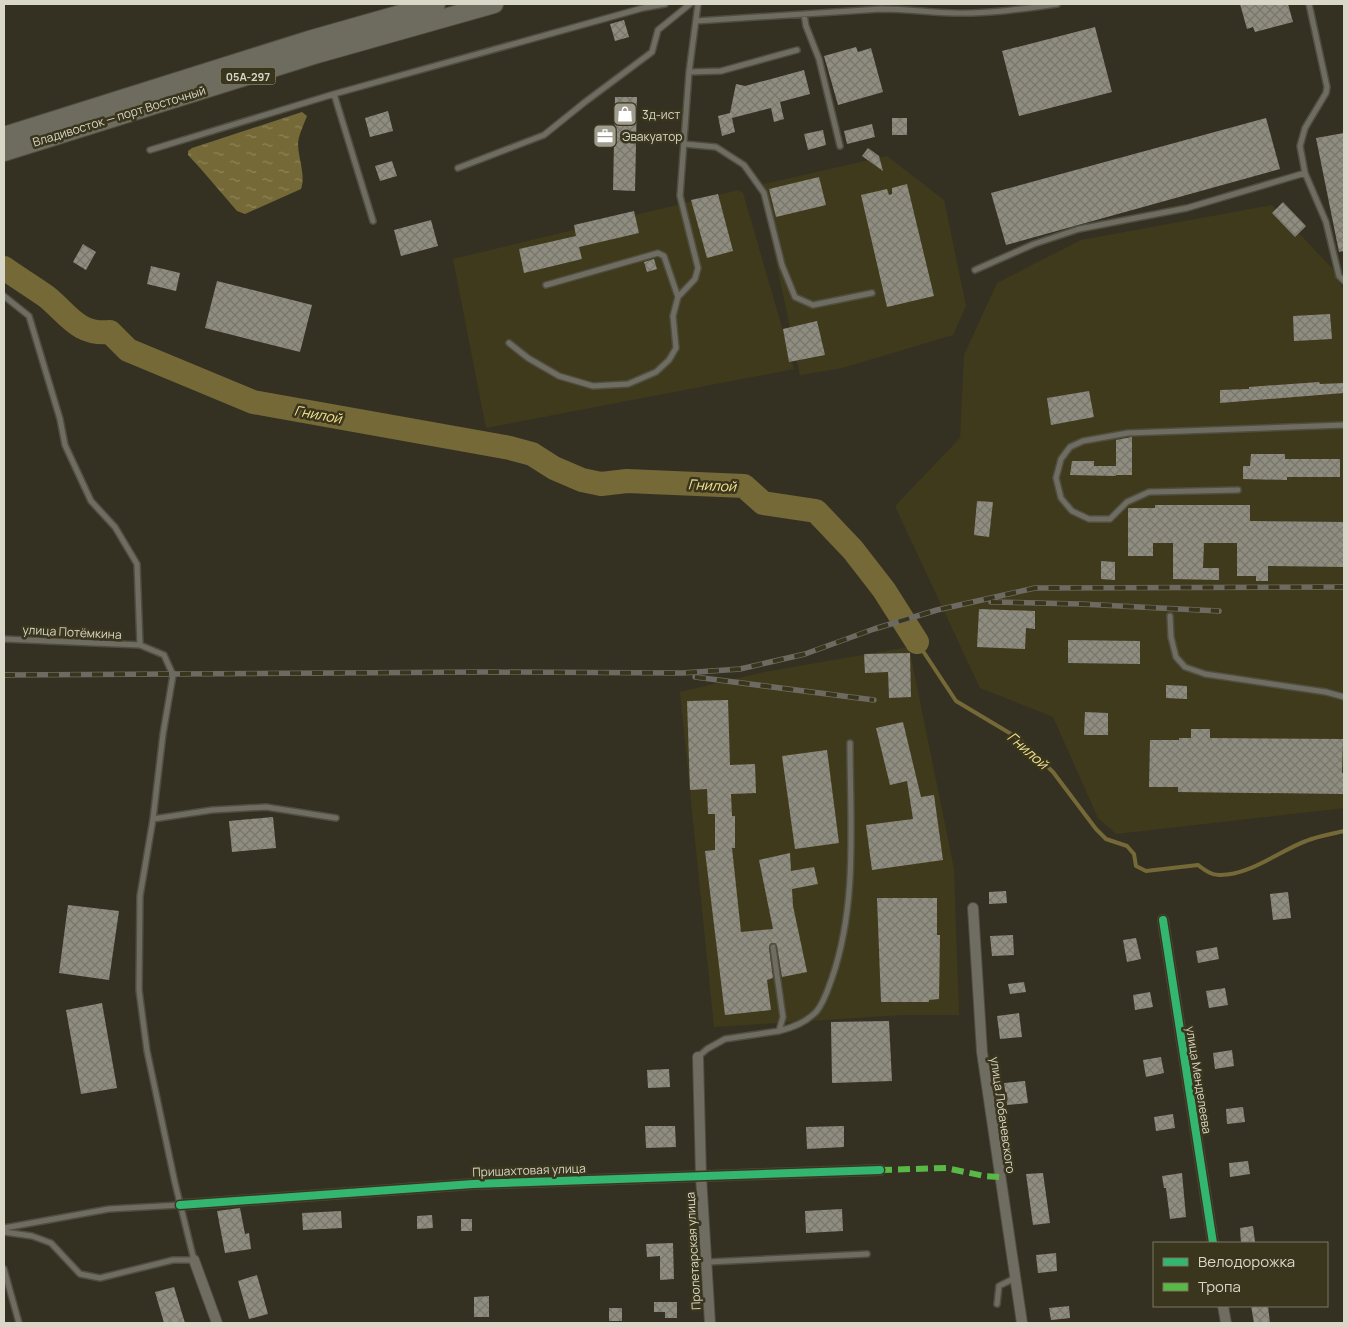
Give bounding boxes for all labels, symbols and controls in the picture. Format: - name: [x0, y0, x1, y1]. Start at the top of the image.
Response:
- road number: 05А-297: [220, 68, 276, 84]
- street label: Владивосток — порт Восточный: [30, 82, 208, 150]
- shop icon: 3д-ист: [612, 101, 638, 127]
- place label: 3д-ист: [642, 106, 680, 123]
- office icon: Эвакуатор: [592, 123, 618, 149]
- place label: Эвакуатор: [622, 128, 682, 145]
- water label: Гнилой: [293, 400, 344, 428]
- water label: Гнилой: [688, 474, 737, 496]
- street label: улица Потёмкина: [22, 621, 122, 643]
- water label: Гнилой: [1004, 727, 1053, 774]
- street label: улица Менделеева: [1182, 1025, 1216, 1135]
- street label: улица Лобачевского: [986, 1056, 1020, 1174]
- street label: Пришахтовая улица: [472, 1160, 586, 1180]
- street label: Пролетарская улица: [681, 1192, 705, 1310]
- legend: [1153, 1242, 1328, 1307]
- text: Велодорожка: [1198, 1251, 1295, 1272]
- text: Тропа: [1198, 1276, 1241, 1297]

